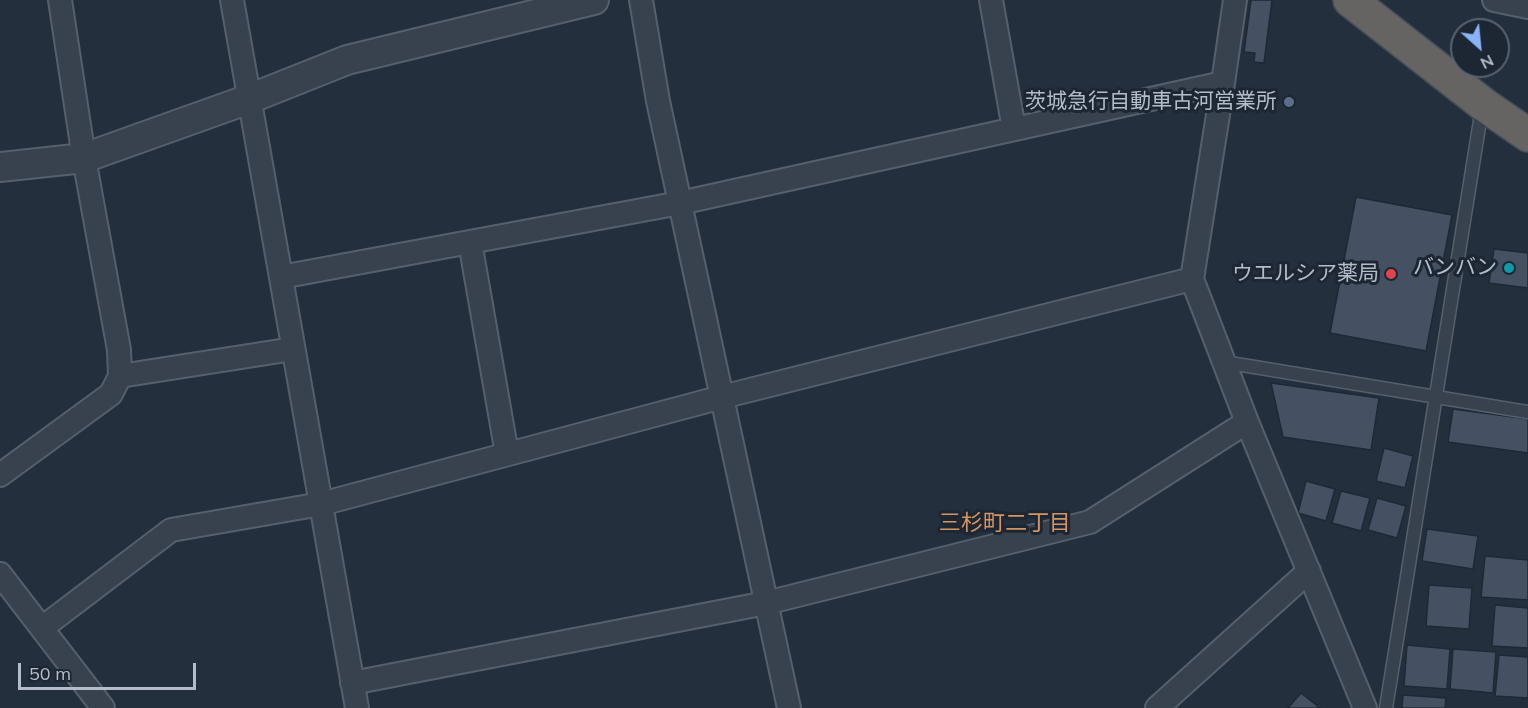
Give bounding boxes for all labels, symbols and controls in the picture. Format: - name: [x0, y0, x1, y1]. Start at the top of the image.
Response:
- north arrow: [1450, 18, 1510, 78]
- text: N: [1477, 51, 1497, 74]
- place label: 茨城急行自動車古河営業所: [1025, 89, 1277, 115]
- marker: 茨城急行自動車古河営業所: [1282, 95, 1296, 109]
- place label: バンバン: [1413, 255, 1497, 281]
- place label: ウエルシア薬局: [1232, 261, 1379, 287]
- marker: バンバン: [1502, 261, 1516, 275]
- marker: ウエルシア薬局: [1384, 267, 1398, 281]
- district label: 三杉町二丁目: [939, 510, 1071, 536]
- scale bar: [21, 651, 200, 689]
- text: 50 m: [29, 662, 71, 685]

